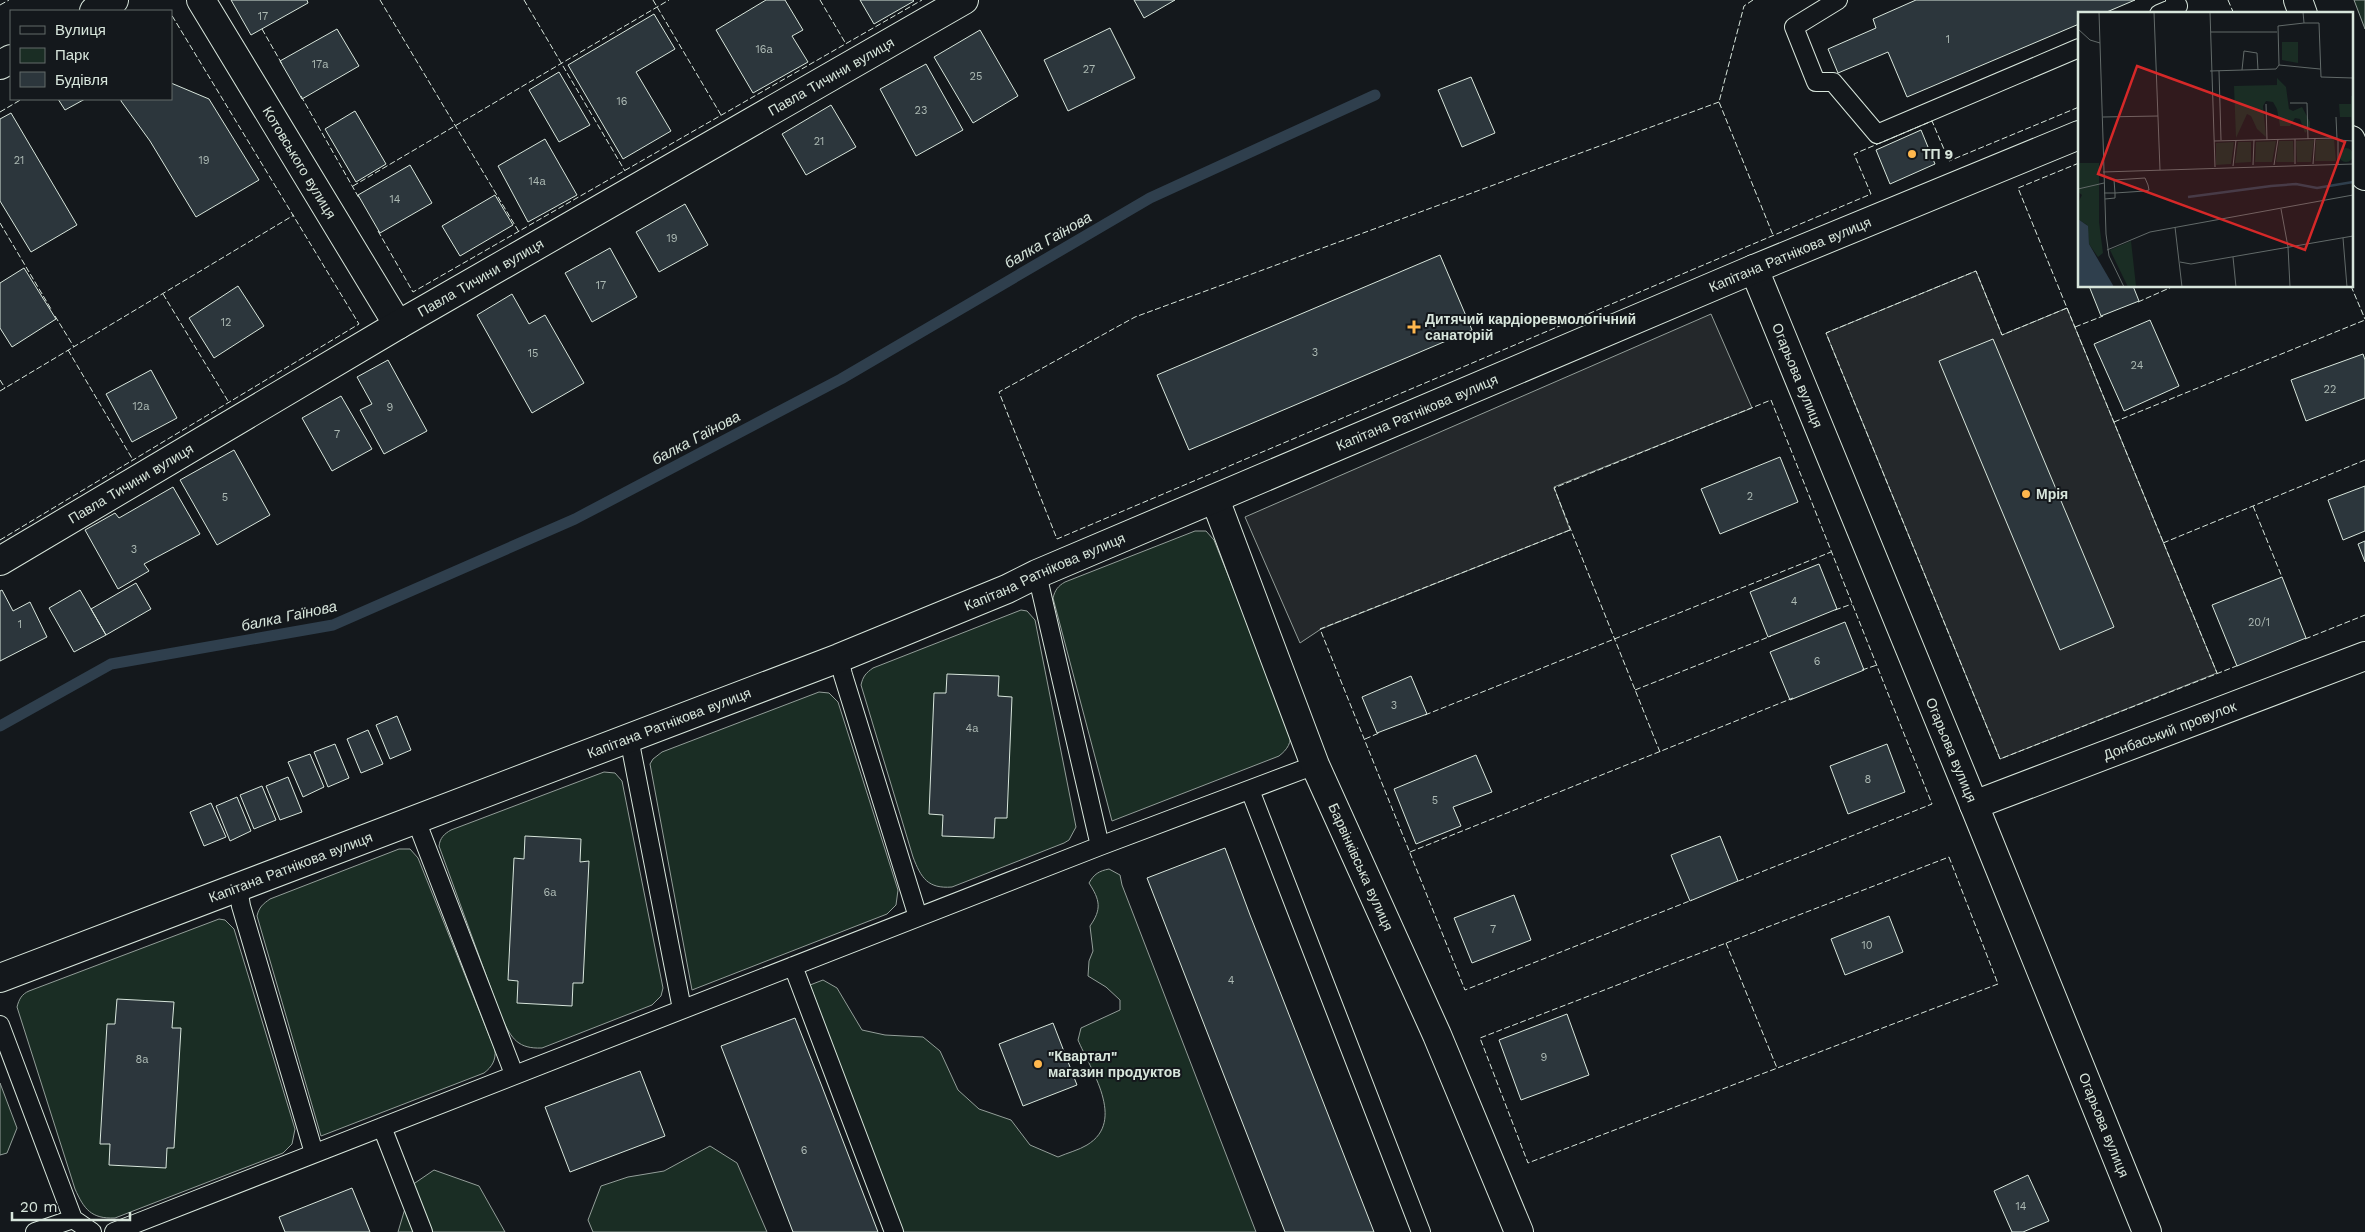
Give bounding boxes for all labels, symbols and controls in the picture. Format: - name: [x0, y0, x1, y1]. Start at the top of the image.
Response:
- legend: [10, 10, 172, 100]
- house number: 17: [258, 10, 268, 23]
- inset map: [2078, 12, 2352, 288]
- text: Вулиця: [55, 21, 106, 39]
- house number: 1: [1946, 33, 1950, 46]
- street label: Павла Тичини вулиця: [765, 34, 897, 119]
- house number: 16а: [755, 43, 773, 56]
- text: Парк: [55, 46, 89, 64]
- house number: 17а: [312, 58, 329, 71]
- house number: 27: [1083, 63, 1095, 76]
- house number: 25: [970, 70, 982, 83]
- text: Будівля: [55, 71, 108, 89]
- house number: 16: [617, 95, 628, 108]
- street label: Котовського вулиця: [259, 104, 340, 221]
- house number: 23: [915, 104, 927, 117]
- house number: 21: [814, 135, 824, 148]
- place label: ТП 9: [1922, 146, 1953, 162]
- marker: ТП 9: [1906, 148, 1918, 160]
- house number: 21: [14, 154, 24, 167]
- house number: 19: [198, 154, 210, 167]
- house number: 14а: [528, 175, 546, 188]
- house number: 14: [389, 193, 401, 206]
- water label: балка Гаїнова: [1001, 208, 1095, 272]
- street label: Капітана Ратнікова вулиця: [1706, 214, 1873, 295]
- house number: 19: [666, 232, 678, 245]
- street label: Павла Тичини вулиця: [415, 235, 546, 320]
- house number: 17: [596, 279, 606, 292]
- place label: Дитячий кардіоревмологічний санаторій: [1425, 311, 1636, 343]
- house number: 12: [221, 316, 231, 329]
- marker: Дитячий кардіоревмологічний санаторій: [1407, 320, 1421, 334]
- street label: Огарьова вулиця: [1769, 321, 1826, 430]
- house number: 3: [1312, 346, 1318, 359]
- house number: 15: [528, 347, 538, 360]
- house number: 24: [2131, 359, 2144, 372]
- street label: Капітана Ратнікова вулиця: [1334, 371, 1500, 454]
- house number: 22: [2324, 383, 2336, 396]
- house number: 12а: [133, 400, 150, 413]
- house number: 9: [387, 401, 394, 414]
- water label: балка Гаїнова: [649, 407, 743, 469]
- house number: 7: [334, 428, 340, 441]
- street label: Павла Тичини вулиця: [65, 440, 196, 527]
- place label: Мрія: [2036, 486, 2068, 502]
- marker: Мрія: [2020, 488, 2032, 500]
- house number: 2: [1747, 490, 1753, 503]
- house number: 5: [222, 491, 228, 504]
- street label: Капітана Ратнікова вулиця: [962, 529, 1127, 614]
- house number: 3: [131, 543, 137, 556]
- house number: 4: [1791, 595, 1798, 608]
- water label: балка Гаїнова: [240, 597, 338, 635]
- house number: 20/1: [2248, 616, 2270, 629]
- house number: 1: [18, 618, 22, 631]
- house number: 6: [1814, 655, 1821, 668]
- street label: Капітана Ратнікова вулиця: [585, 684, 753, 761]
- street label: Огарьова вулиця: [1923, 695, 1980, 805]
- street label: Донбаський провулок: [2101, 698, 2239, 763]
- house number: 3: [1391, 699, 1397, 712]
- house number: 4а: [966, 722, 979, 735]
- house number: 8: [1865, 773, 1872, 786]
- house number: 5: [1432, 794, 1438, 807]
- street label: Барвінківська вулиця: [1325, 801, 1397, 933]
- street label: Капітана Ратнікова вулиця: [206, 829, 375, 906]
- house number: 6а: [544, 886, 557, 899]
- house number: 7: [1490, 923, 1496, 936]
- house number: 10: [1861, 939, 1873, 952]
- house number: 4: [1228, 974, 1235, 987]
- place label: "Квартал" магазин продуктов: [1048, 1048, 1181, 1080]
- house number: 9: [1541, 1051, 1548, 1064]
- house number: 8а: [136, 1053, 149, 1066]
- marker: "Квартал" магазин продуктов: [1032, 1058, 1044, 1070]
- street label: Огарьова вулиця: [2076, 1070, 2132, 1180]
- house number: 6: [801, 1144, 808, 1157]
- scale bar: [12, 1190, 130, 1222]
- text: 20 m: [20, 1198, 58, 1216]
- house number: 14: [2015, 1200, 2027, 1213]

